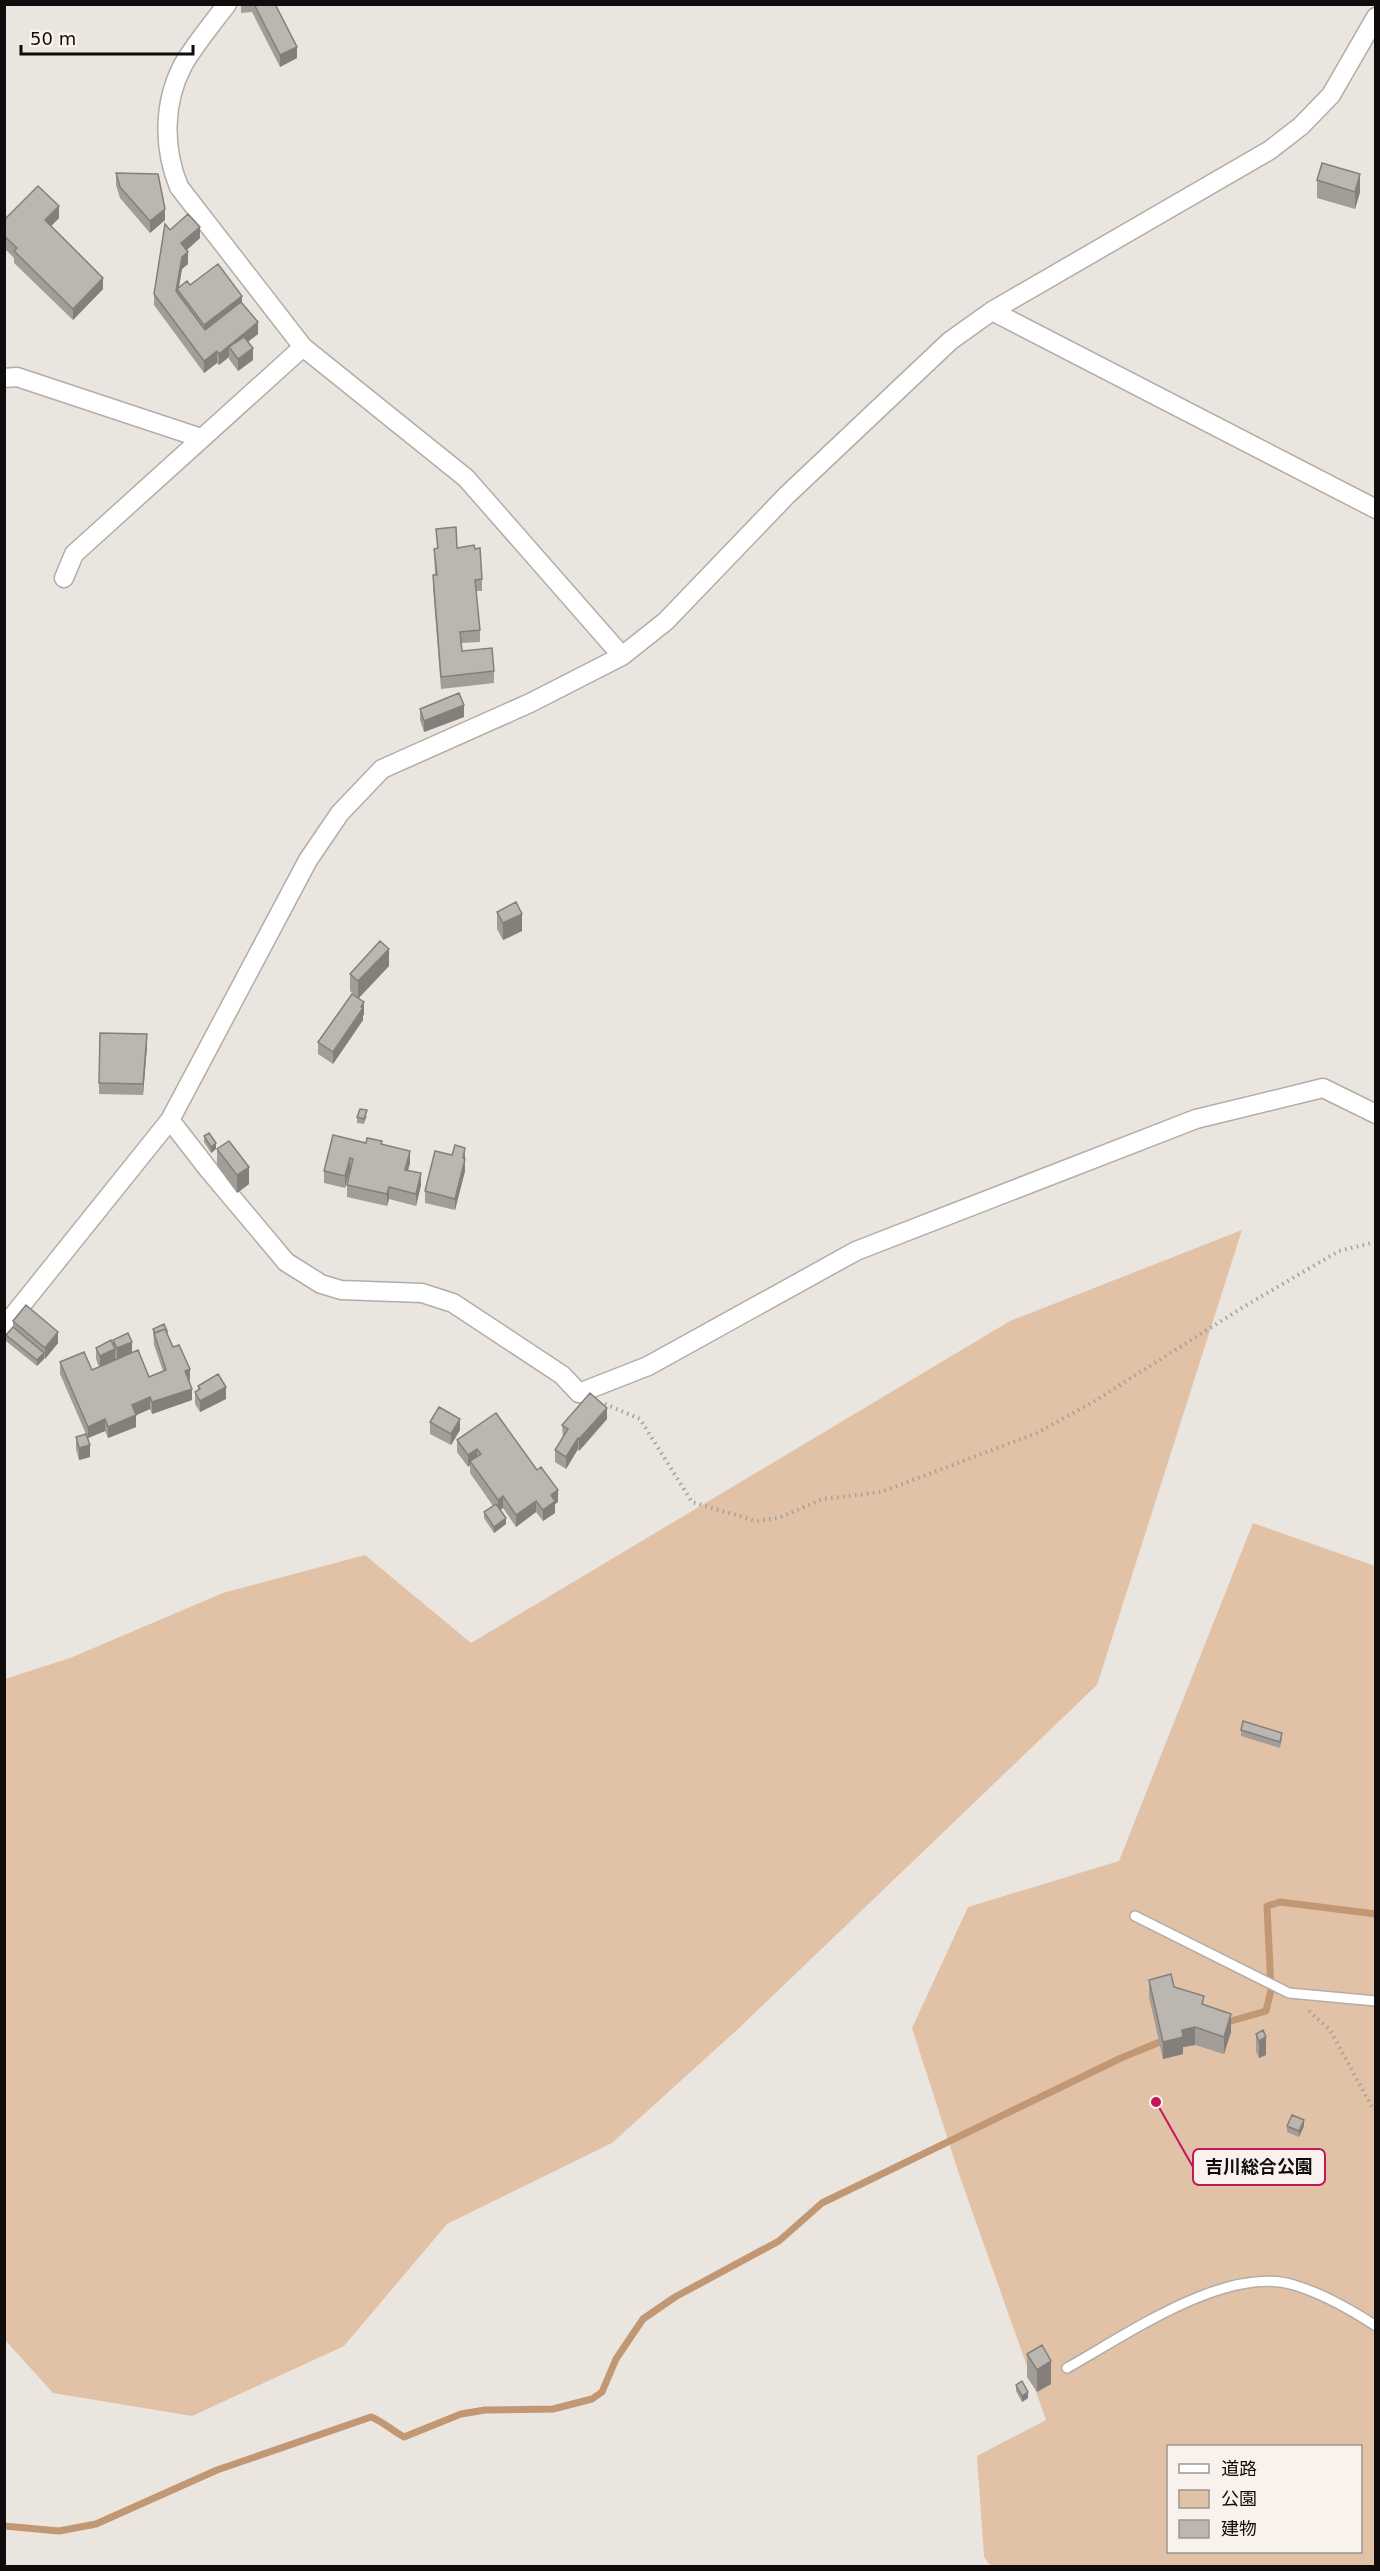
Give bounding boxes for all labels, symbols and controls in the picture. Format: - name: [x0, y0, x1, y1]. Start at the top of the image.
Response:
- scale bar: [21, 18, 194, 56]
- text: 50 m: [30, 28, 76, 49]
- callout: 吉川総合公園: [1193, 2149, 1325, 2185]
- text: 吉川総合公園: [1205, 2156, 1313, 2177]
- legend: [1167, 2445, 1362, 2553]
- text: 道路: [1221, 2458, 1257, 2479]
- text: 公園: [1221, 2488, 1257, 2509]
- text: 建物: [1221, 2518, 1257, 2539]

